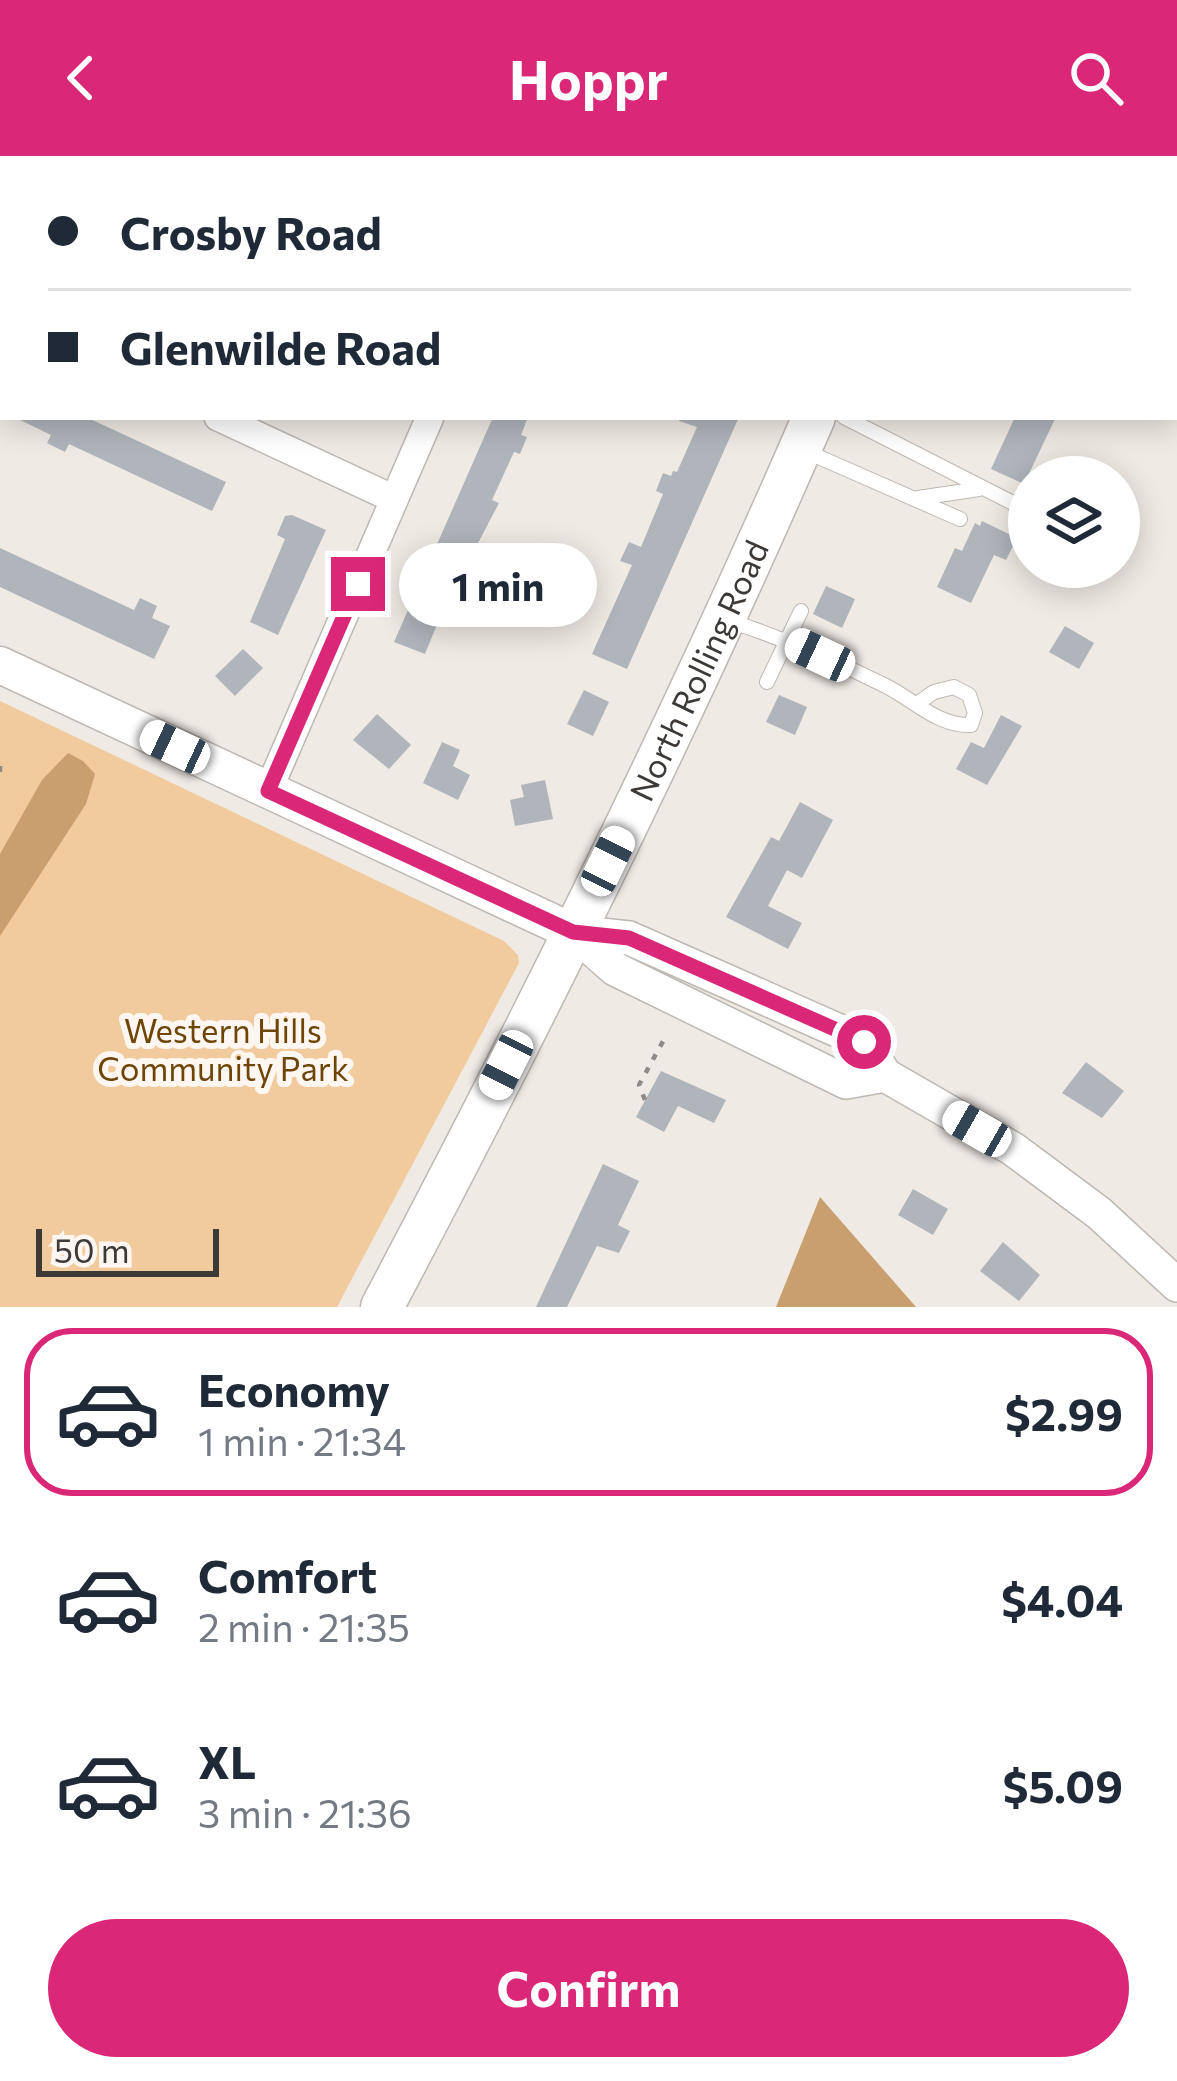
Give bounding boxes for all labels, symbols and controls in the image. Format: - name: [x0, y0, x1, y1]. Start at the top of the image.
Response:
- icon: back: [48, 45, 114, 111]
- text: Hoppr: [509, 45, 668, 111]
- icon: search: [1063, 45, 1129, 111]
- text: Crosby Road: [120, 204, 382, 259]
- text: Glenwilde Road: [120, 319, 441, 374]
- map controls: [1008, 456, 1140, 588]
- button: layers: [1008, 456, 1140, 588]
- street label: North Rolling Road: [620, 533, 776, 807]
- callout: 1 min: [400, 542, 598, 626]
- route end: [331, 557, 385, 611]
- text: 1 min: [452, 561, 544, 609]
- car: [780, 623, 860, 687]
- car: [135, 715, 215, 779]
- car: [576, 821, 640, 901]
- park label: Western Hills Community Park: [97, 1009, 349, 1088]
- route start: [837, 1015, 891, 1069]
- car: [474, 1025, 538, 1105]
- car: [937, 1095, 1017, 1163]
- scale bar: [36, 1223, 219, 1276]
- text: 50 m: [54, 1229, 130, 1270]
- icon: car: [54, 1358, 162, 1466]
- text: Economy: [198, 1361, 390, 1416]
- text: $2.99: [1005, 1385, 1123, 1440]
- text: 1 min · 21:34: [198, 1416, 406, 1464]
- icon: car: [54, 1544, 162, 1652]
- text: Comfort: [198, 1547, 377, 1602]
- text: $4.04: [1001, 1571, 1123, 1626]
- text: 2 min · 21:35: [198, 1602, 410, 1650]
- icon: car: [54, 1730, 162, 1838]
- text: XL: [198, 1733, 256, 1788]
- text: $5.09: [1003, 1757, 1123, 1812]
- text: 3 min · 21:36: [198, 1788, 412, 1836]
- button: Confirm: [48, 1919, 1129, 2057]

